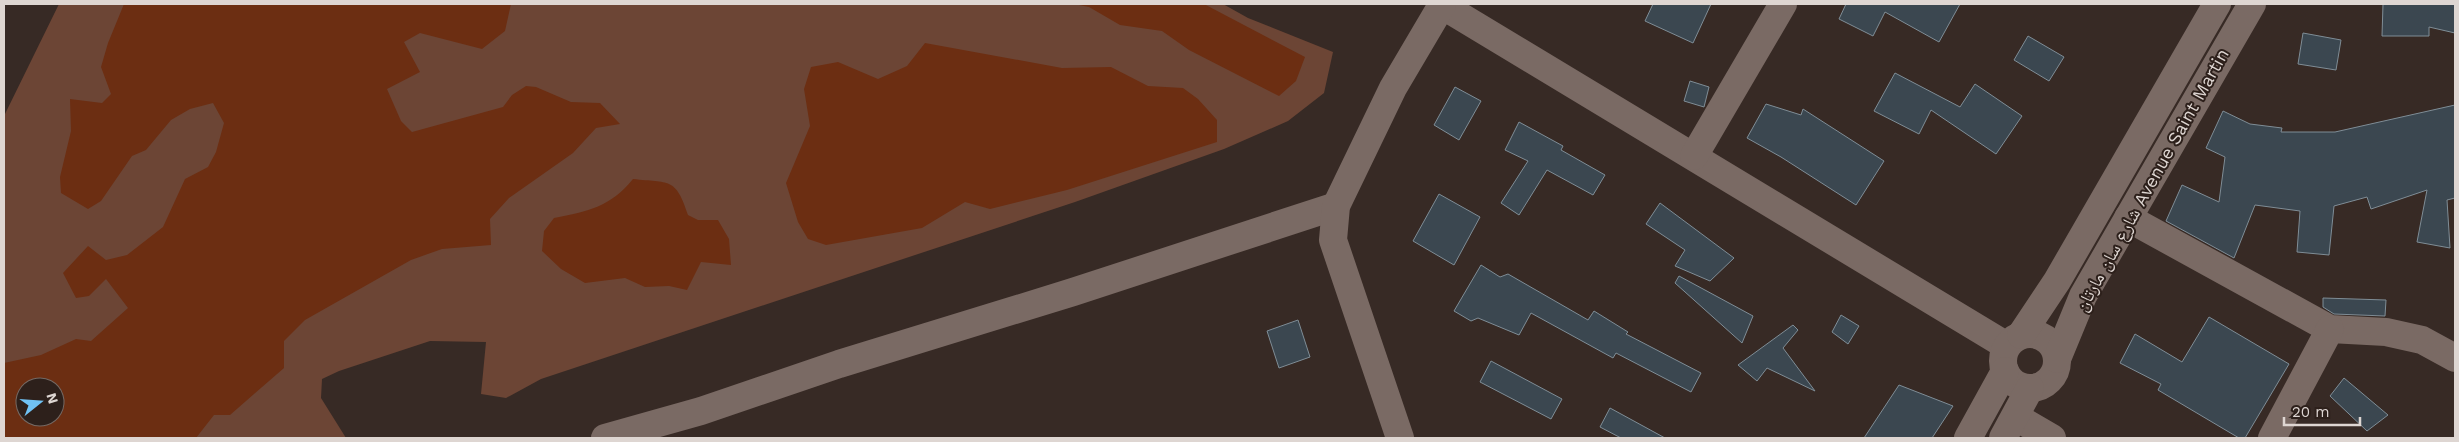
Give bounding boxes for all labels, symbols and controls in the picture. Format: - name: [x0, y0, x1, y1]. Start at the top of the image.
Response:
- street label: شارع سان مارتان Avenue Saint Martin: [2070, 45, 2234, 315]
- north arrow: [15, 377, 65, 427]
- text: N: [43, 391, 62, 405]
- scale bar: [2284, 394, 2360, 426]
- text: 20 m: [2292, 403, 2330, 421]

